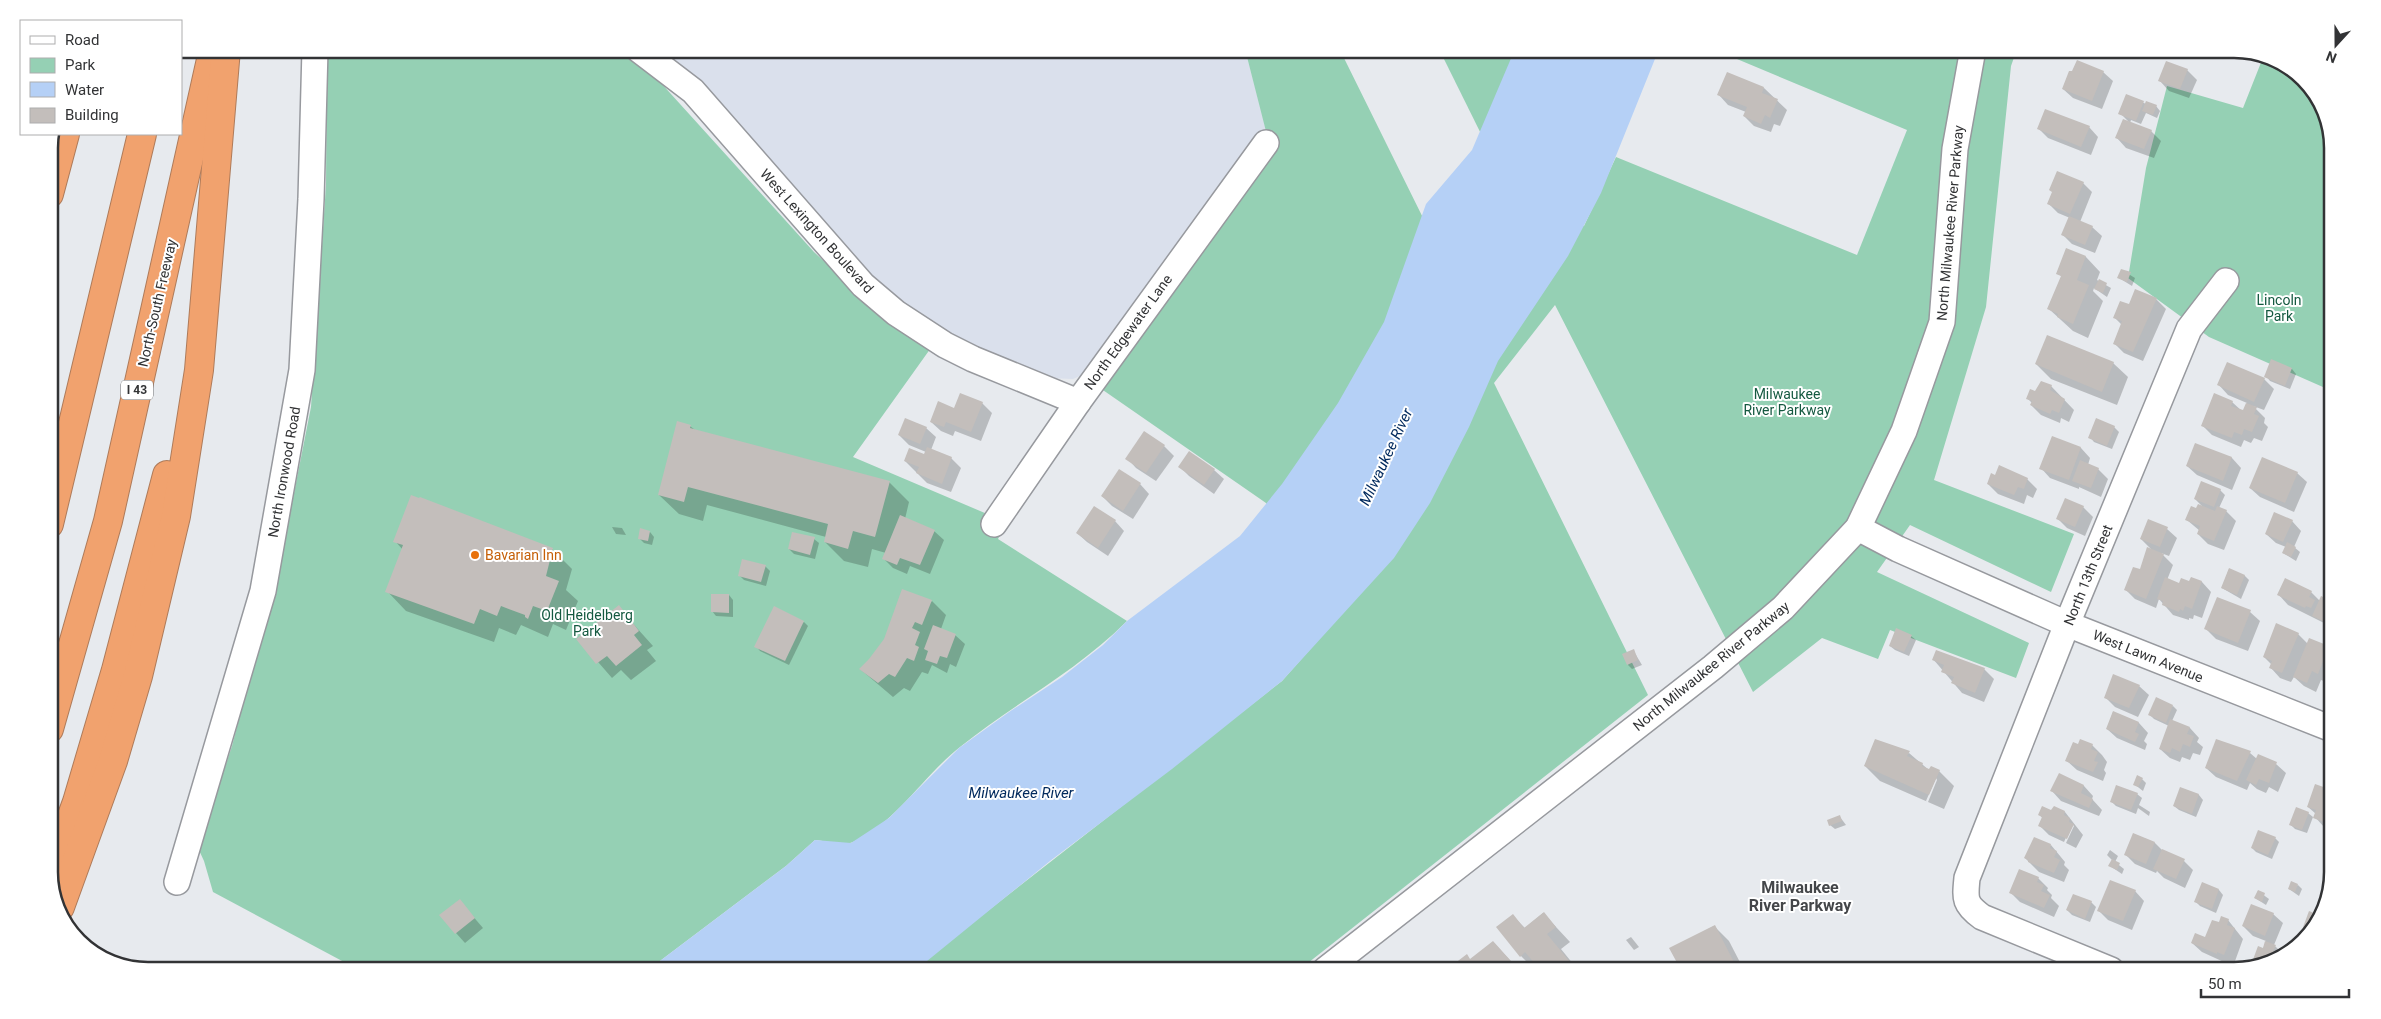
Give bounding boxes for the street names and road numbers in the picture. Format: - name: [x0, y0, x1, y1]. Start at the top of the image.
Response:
- street label: North Milwaukee River Parkway: [1933, 124, 1967, 321]
- street label: West Lexington Boulevard: [757, 166, 877, 296]
- street label: North-South Freeway: [135, 237, 180, 368]
- street label: North Edgewater Lane: [1081, 271, 1175, 393]
- road number: I 43: [121, 380, 153, 400]
- street label: North Ironwood Road: [265, 405, 303, 539]
- street label: North 13th Street: [2060, 522, 2116, 628]
- street label: North Milwaukee River Parkway: [1630, 598, 1793, 734]
- street label: West Lawn Avenue: [2090, 627, 2206, 685]

